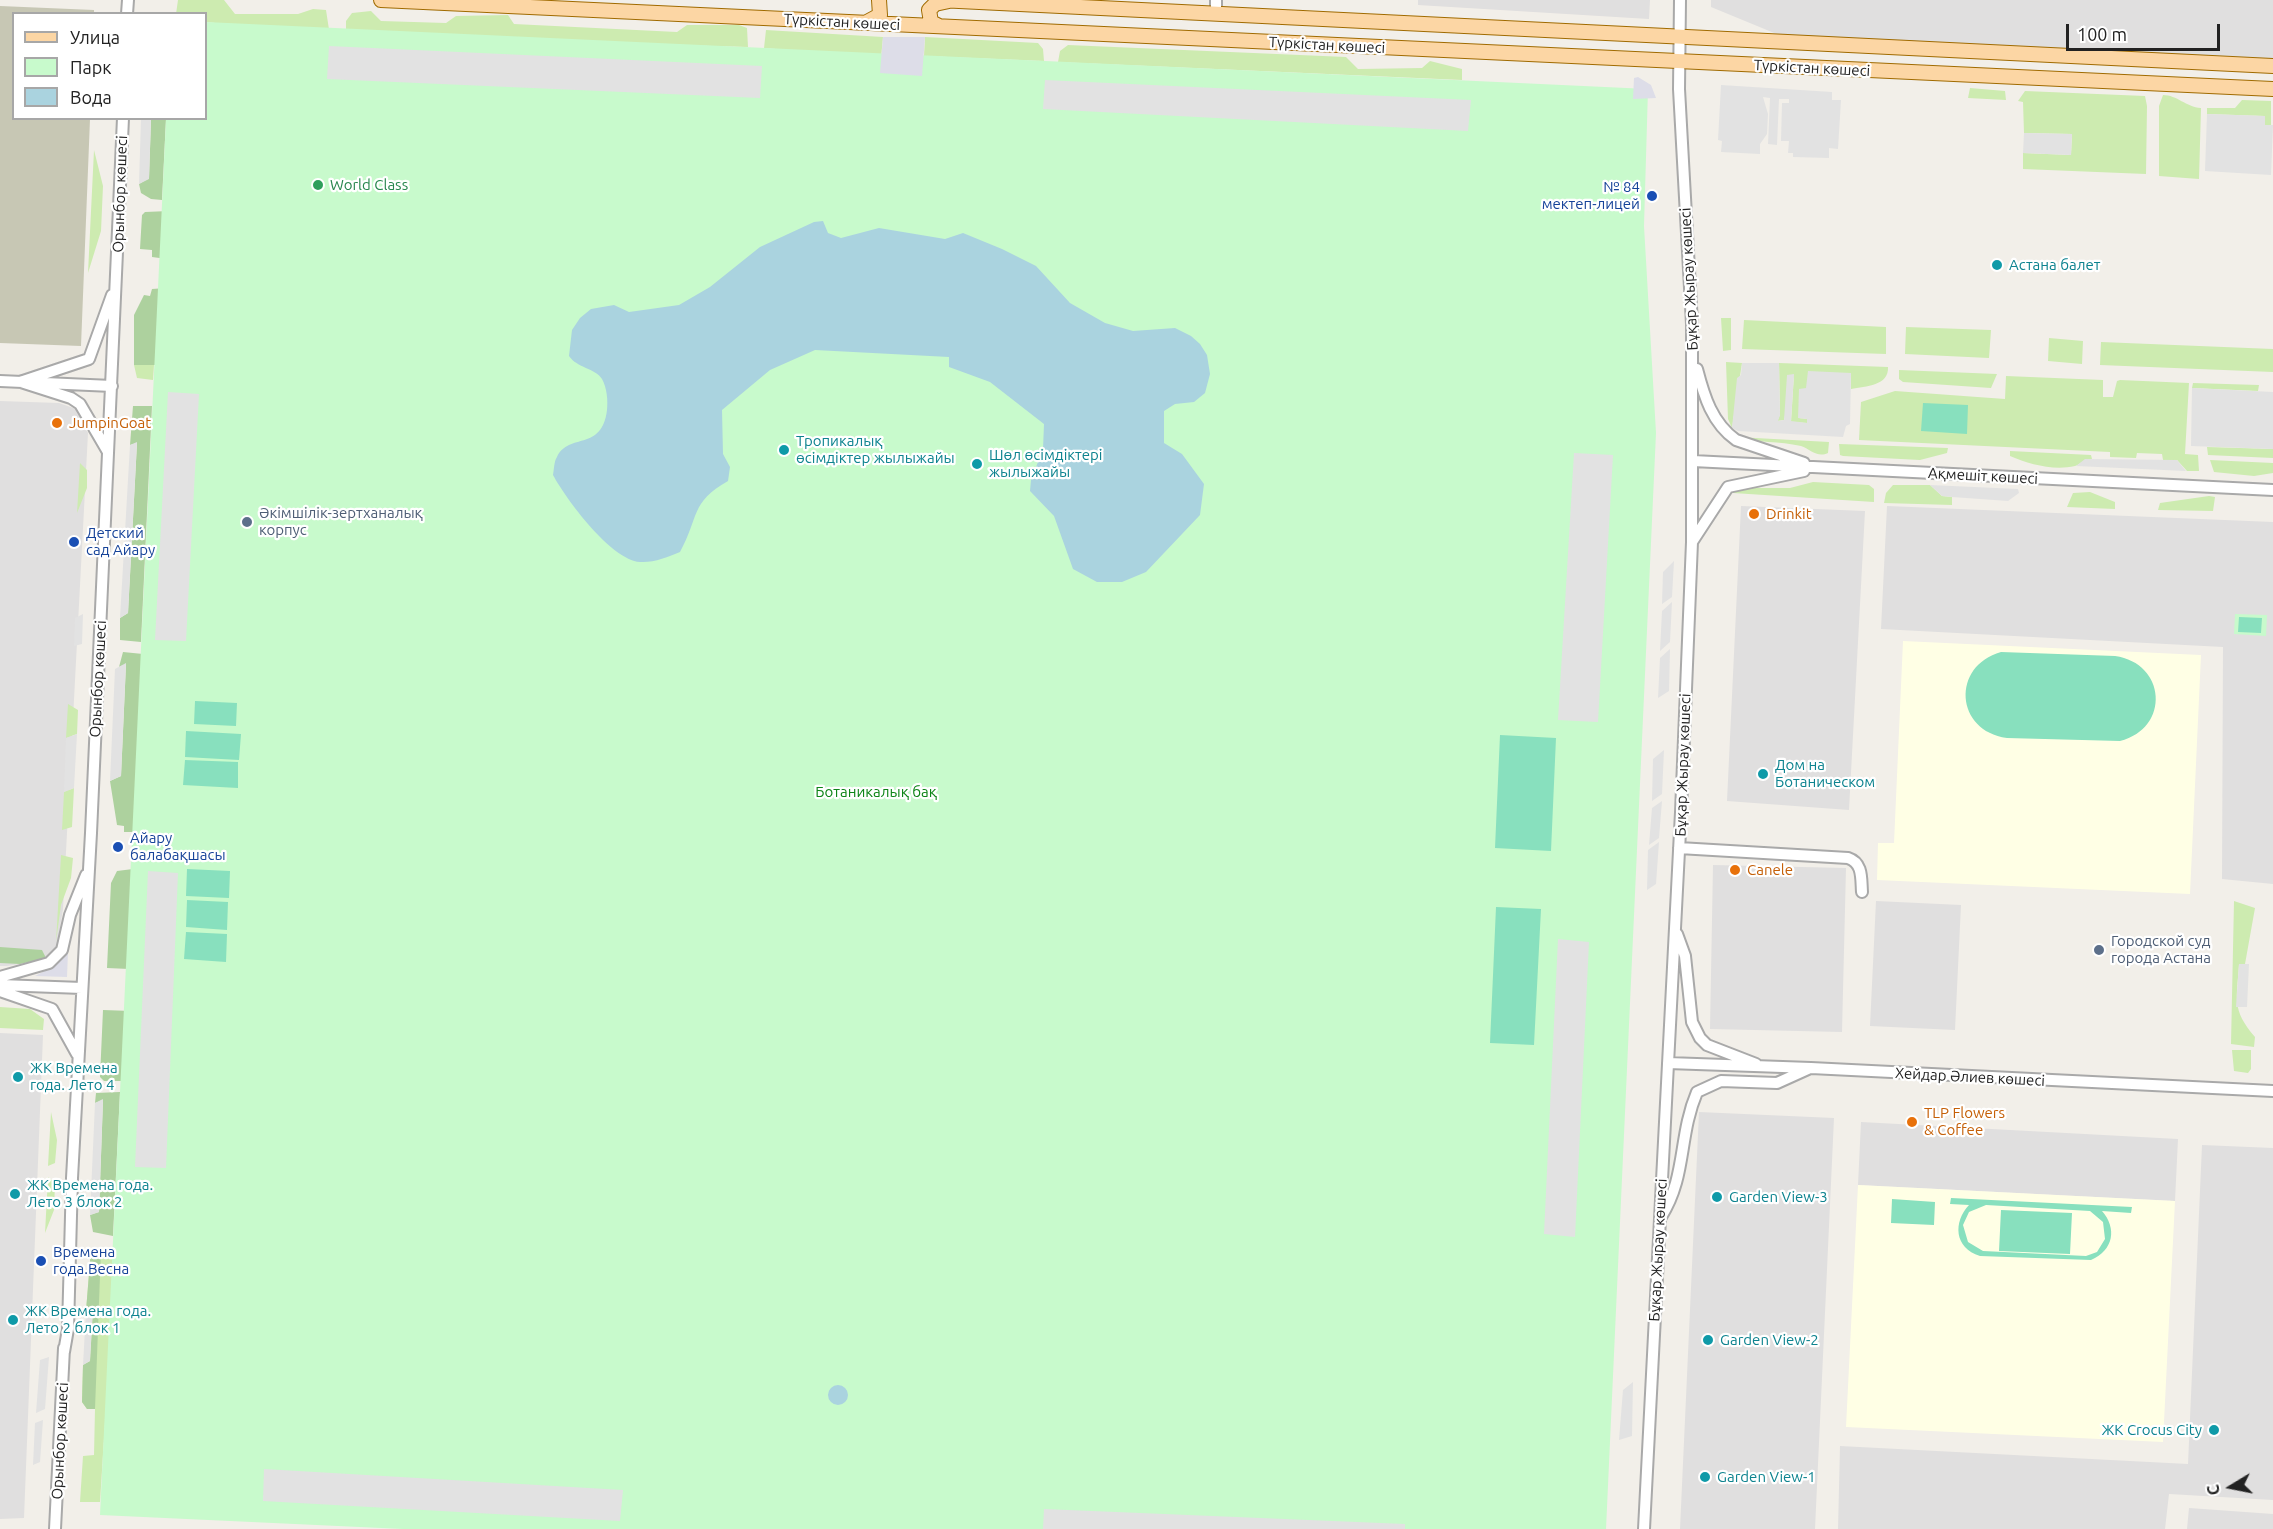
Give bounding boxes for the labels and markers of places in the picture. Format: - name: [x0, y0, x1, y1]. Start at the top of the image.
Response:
- place label: World Class: [330, 176, 408, 194]
- marker: World Class: [311, 178, 325, 192]
- place label: № 84 мектеп-лицей: [1542, 178, 1640, 213]
- marker: № 84 мектеп-лицей: [1645, 189, 1659, 203]
- place label: Астана балет: [2009, 256, 2100, 274]
- marker: Астана балет: [1990, 258, 2004, 272]
- place label: JumpinGoat: [69, 414, 151, 432]
- marker: JumpinGoat: [50, 416, 64, 430]
- place label: Тропикалық өсімдіктер жылыжайы: [796, 432, 955, 467]
- marker: Тропикалық өсімдіктер жылыжайы: [777, 443, 791, 457]
- place label: Шөл өсімдіктері жылыжайы: [989, 446, 1102, 481]
- marker: Шөл өсімдіктері жылыжайы: [970, 457, 984, 471]
- place label: Әкімшілік-зертханалық корпус: [259, 504, 423, 539]
- place label: Drinkit: [1766, 505, 1812, 523]
- marker: Drinkit: [1747, 507, 1761, 521]
- marker: Әкімшілік-зертханалық корпус: [240, 515, 254, 529]
- place label: Детский сад Айару: [86, 524, 155, 559]
- marker: Детский сад Айару: [67, 535, 81, 549]
- place label: Дом на Ботаническом: [1775, 756, 1875, 791]
- marker: Дом на Ботаническом: [1756, 767, 1770, 781]
- place label: Айару балабақшасы: [130, 829, 226, 864]
- marker: Айару балабақшасы: [111, 840, 125, 854]
- place label: Canele: [1747, 861, 1793, 879]
- marker: Canele: [1728, 863, 1742, 877]
- place label: Городской суд города Астана: [2111, 932, 2211, 967]
- marker: Городской суд города Астана: [2092, 943, 2106, 957]
- place label: ЖК Времена года. Лето 4: [30, 1059, 118, 1094]
- marker: ЖК Времена года. Лето 4: [11, 1070, 25, 1084]
- place label: TLP Flowers & Coffee: [1924, 1104, 2005, 1139]
- marker: TLP Flowers & Coffee: [1905, 1115, 1919, 1129]
- place label: ЖК Времена года. Лето 3 блок 2: [27, 1176, 153, 1211]
- marker: ЖК Времена года. Лето 3 блок 2: [8, 1187, 22, 1201]
- place label: Garden View-3: [1729, 1188, 1828, 1206]
- marker: Garden View-3: [1710, 1190, 1724, 1204]
- place label: Времена года.Весна: [53, 1243, 129, 1278]
- marker: Времена года.Весна: [34, 1254, 48, 1268]
- place label: ЖК Времена года. Лето 2 блок 1: [25, 1302, 151, 1337]
- marker: ЖК Времена года. Лето 2 блок 1: [6, 1313, 20, 1327]
- place label: Garden View-2: [1720, 1331, 1819, 1349]
- marker: Garden View-2: [1701, 1333, 1715, 1347]
- place label: ЖК Crocus City: [2101, 1421, 2202, 1439]
- marker: ЖК Crocus City: [2207, 1423, 2221, 1437]
- place label: Garden View-1: [1717, 1468, 1816, 1486]
- marker: Garden View-1: [1698, 1470, 1712, 1484]

